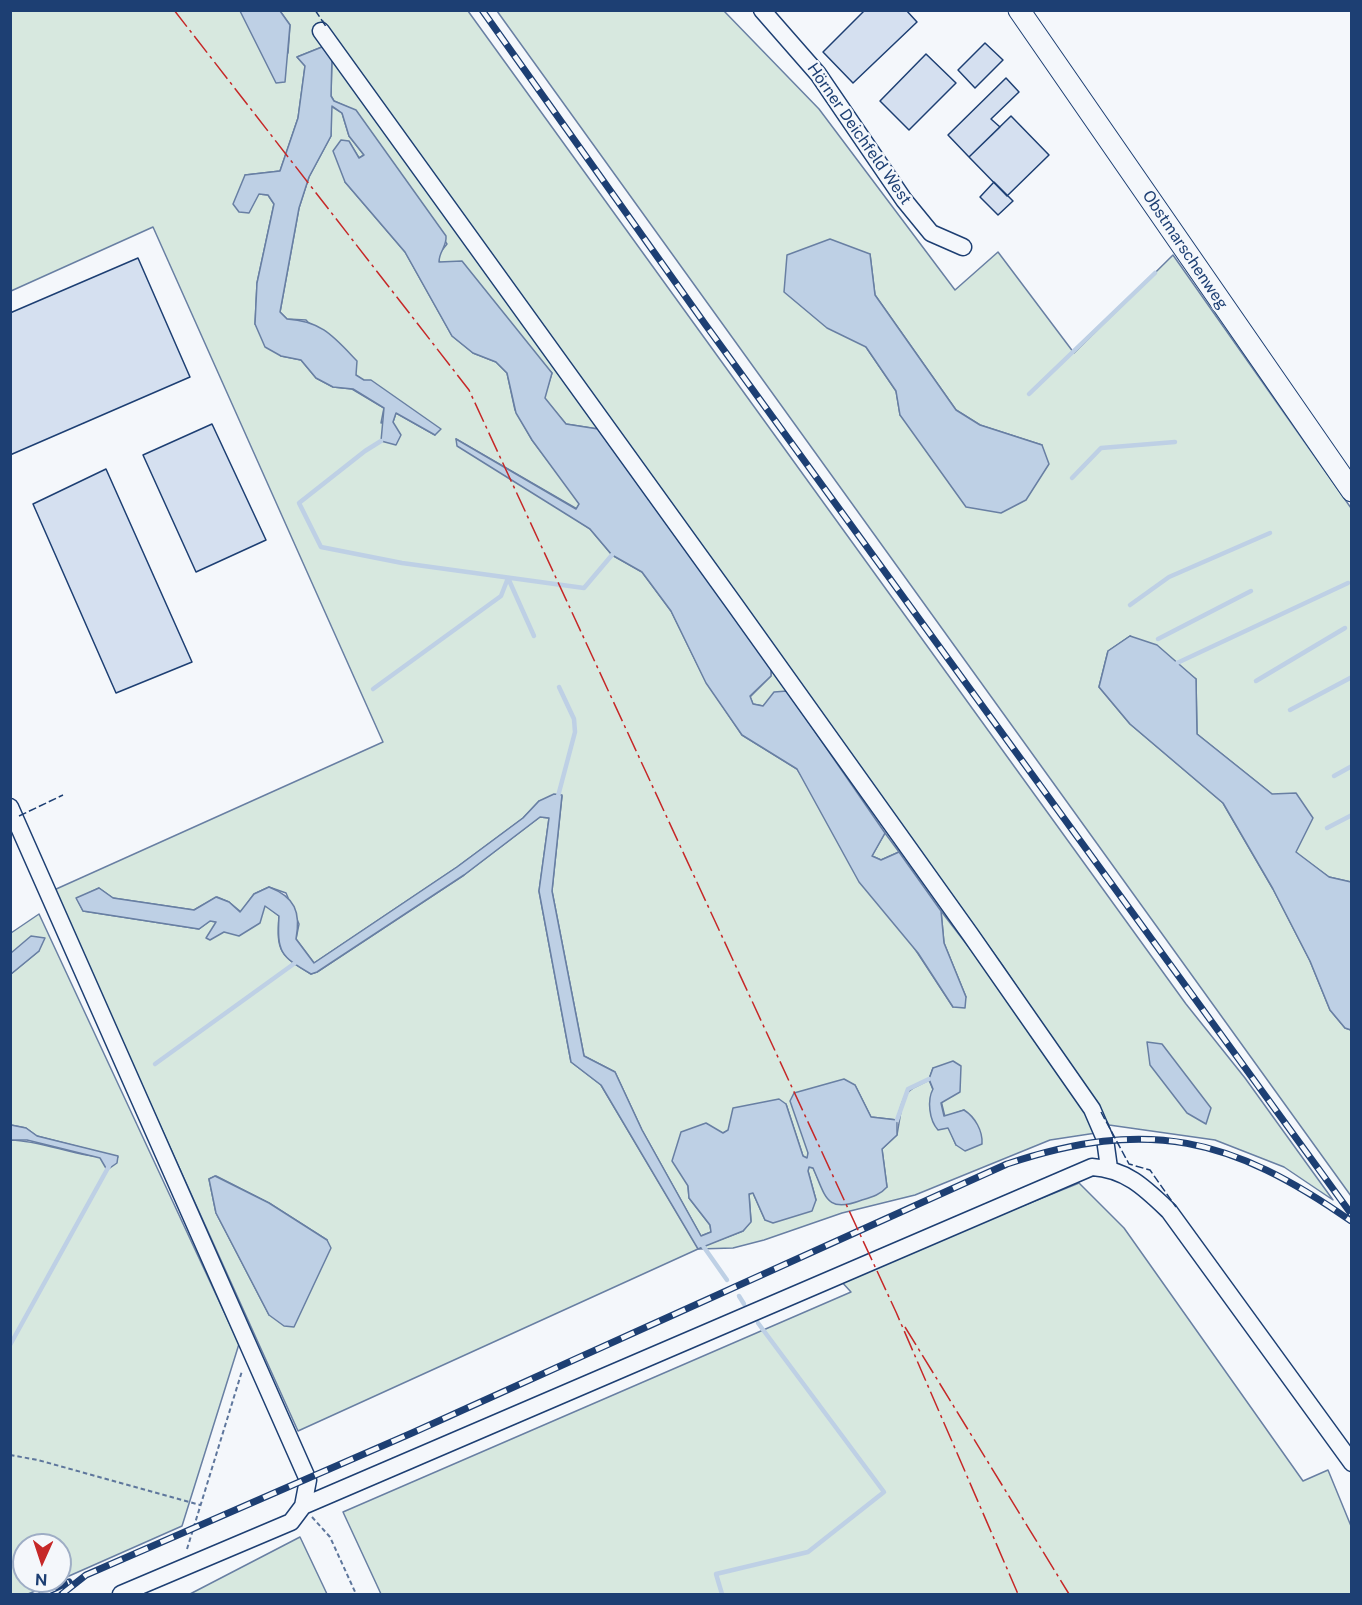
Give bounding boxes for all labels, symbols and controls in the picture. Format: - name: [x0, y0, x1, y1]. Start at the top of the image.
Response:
- street label: Hörner Deichfeld West: [803, 60, 915, 208]
- street label: Obstmarschenweg: [1138, 187, 1232, 313]
- north arrow: [12, 1533, 72, 1593]
- text: N: [34, 1570, 48, 1589]

